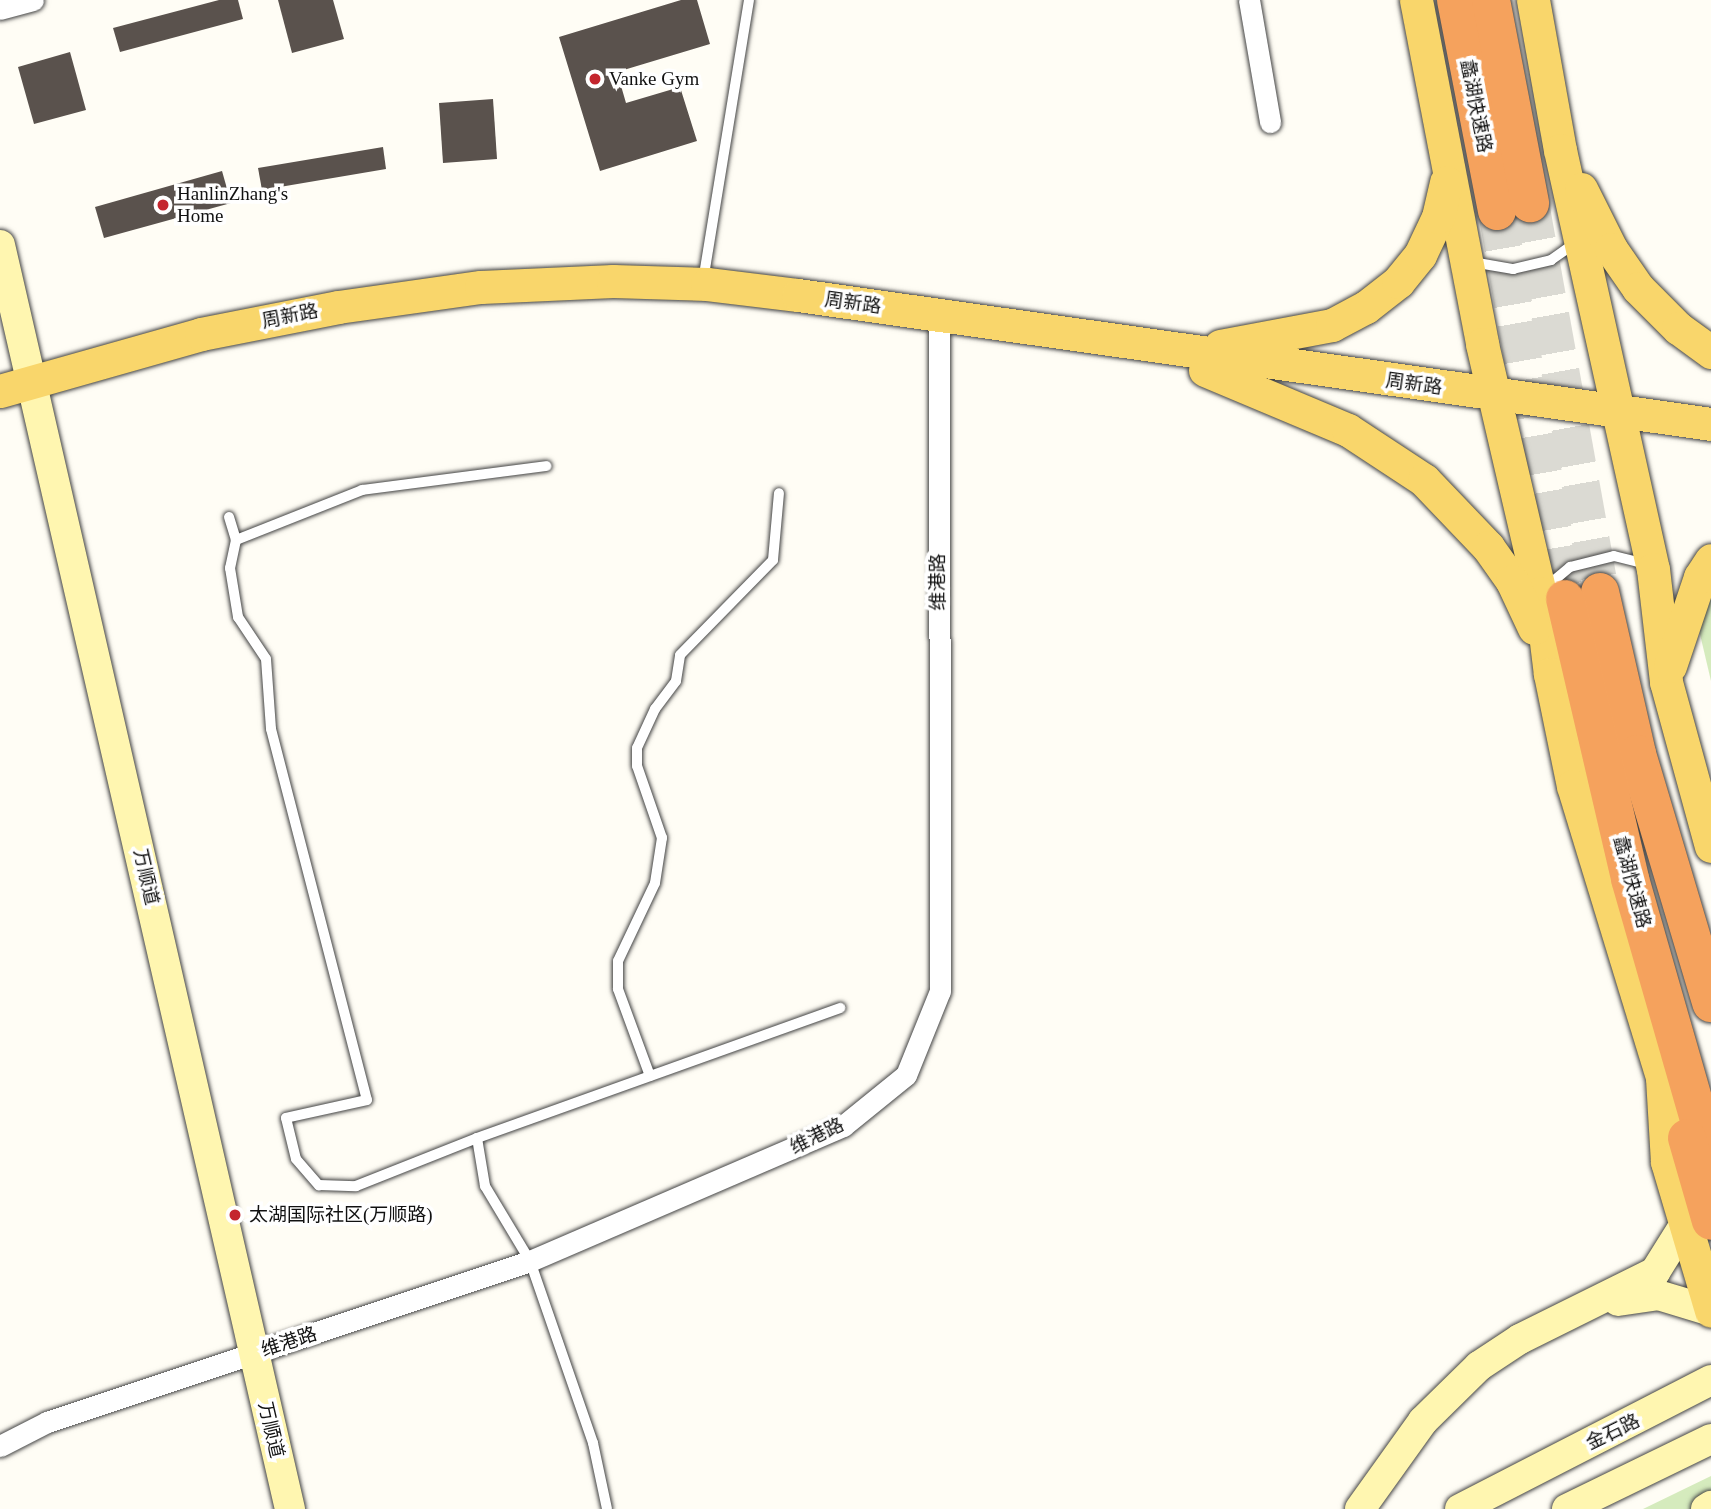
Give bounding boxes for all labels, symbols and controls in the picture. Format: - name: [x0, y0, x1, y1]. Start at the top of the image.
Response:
- street label: 蠡湖快速路: [1456, 57, 1496, 155]
- place label: Vanke Gym: [609, 68, 699, 90]
- marker: Vanke Gym: [587, 71, 603, 87]
- place label: HanlinZhang's Home: [177, 183, 288, 227]
- marker: HanlinZhang's Home: [155, 197, 171, 213]
- street label: 周新路: [823, 288, 883, 318]
- street label: 周新路: [260, 299, 320, 333]
- street label: 周新路: [1384, 369, 1444, 399]
- street label: 维港路: [927, 554, 949, 610]
- street label: 蠡湖快速路: [1609, 833, 1655, 931]
- street label: 万顺道: [128, 847, 164, 907]
- street label: 维港路: [786, 1113, 848, 1159]
- place label: 太湖国际社区(万顺路): [249, 1204, 433, 1226]
- marker: 太湖国际社区(万顺路): [227, 1207, 243, 1223]
- street label: 维港路: [258, 1322, 320, 1362]
- street label: 万顺道: [253, 1400, 289, 1460]
- street label: 金石路: [1582, 1409, 1644, 1455]

